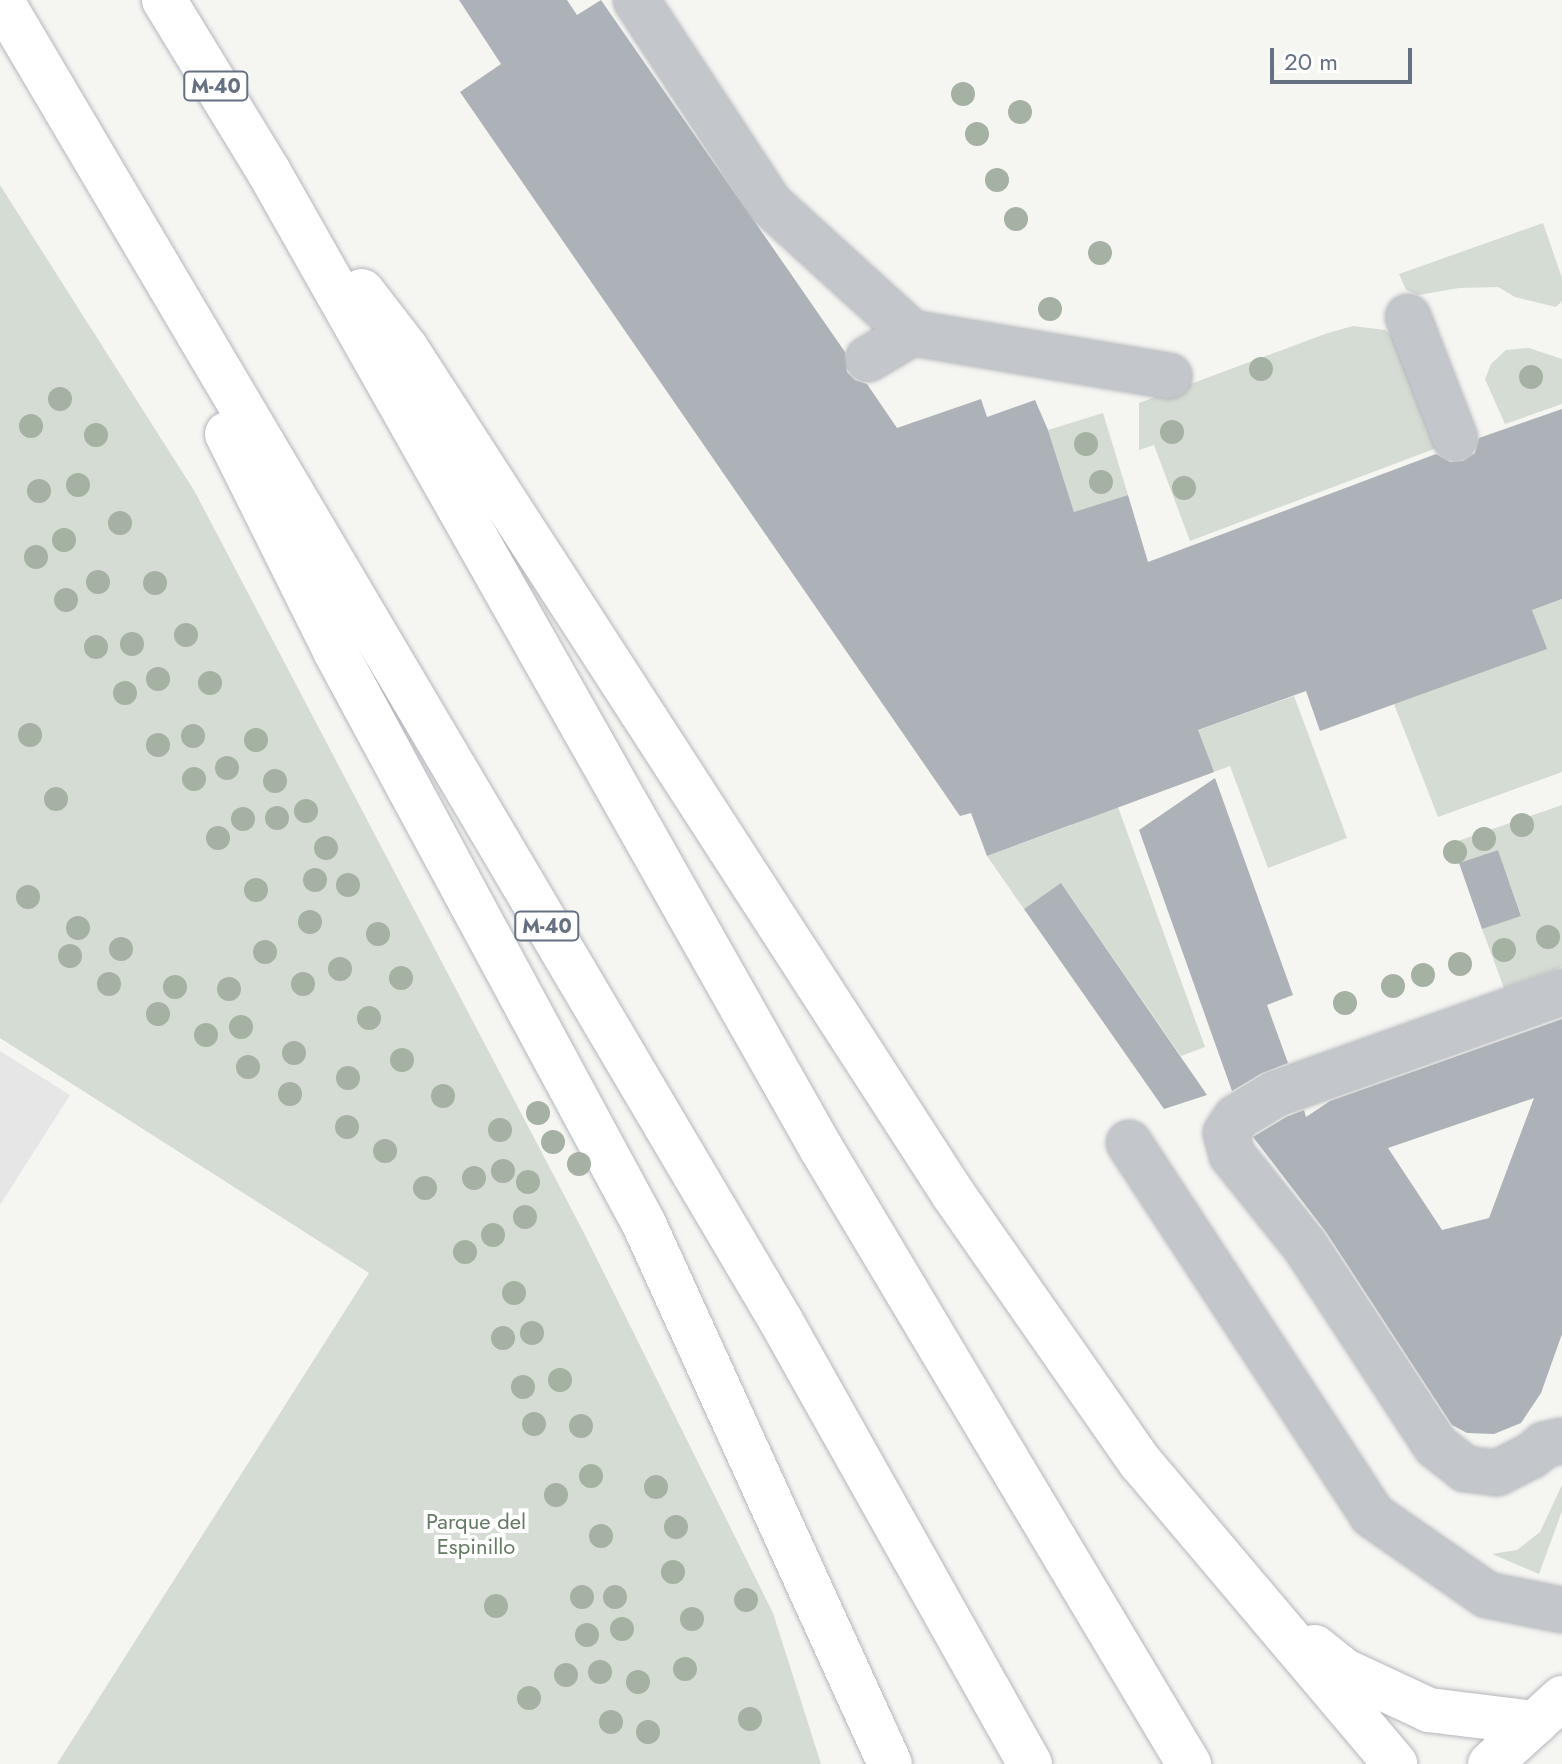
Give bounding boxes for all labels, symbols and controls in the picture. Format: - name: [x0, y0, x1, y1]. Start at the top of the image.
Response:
- scale bar: [1274, 32, 1416, 82]
- text: 20 m: [1284, 44, 1338, 79]
- road number: M-40: [182, 70, 250, 102]
- road number: M-40: [513, 910, 581, 942]
- park label: Parque del Espinillo: [426, 1508, 526, 1560]

